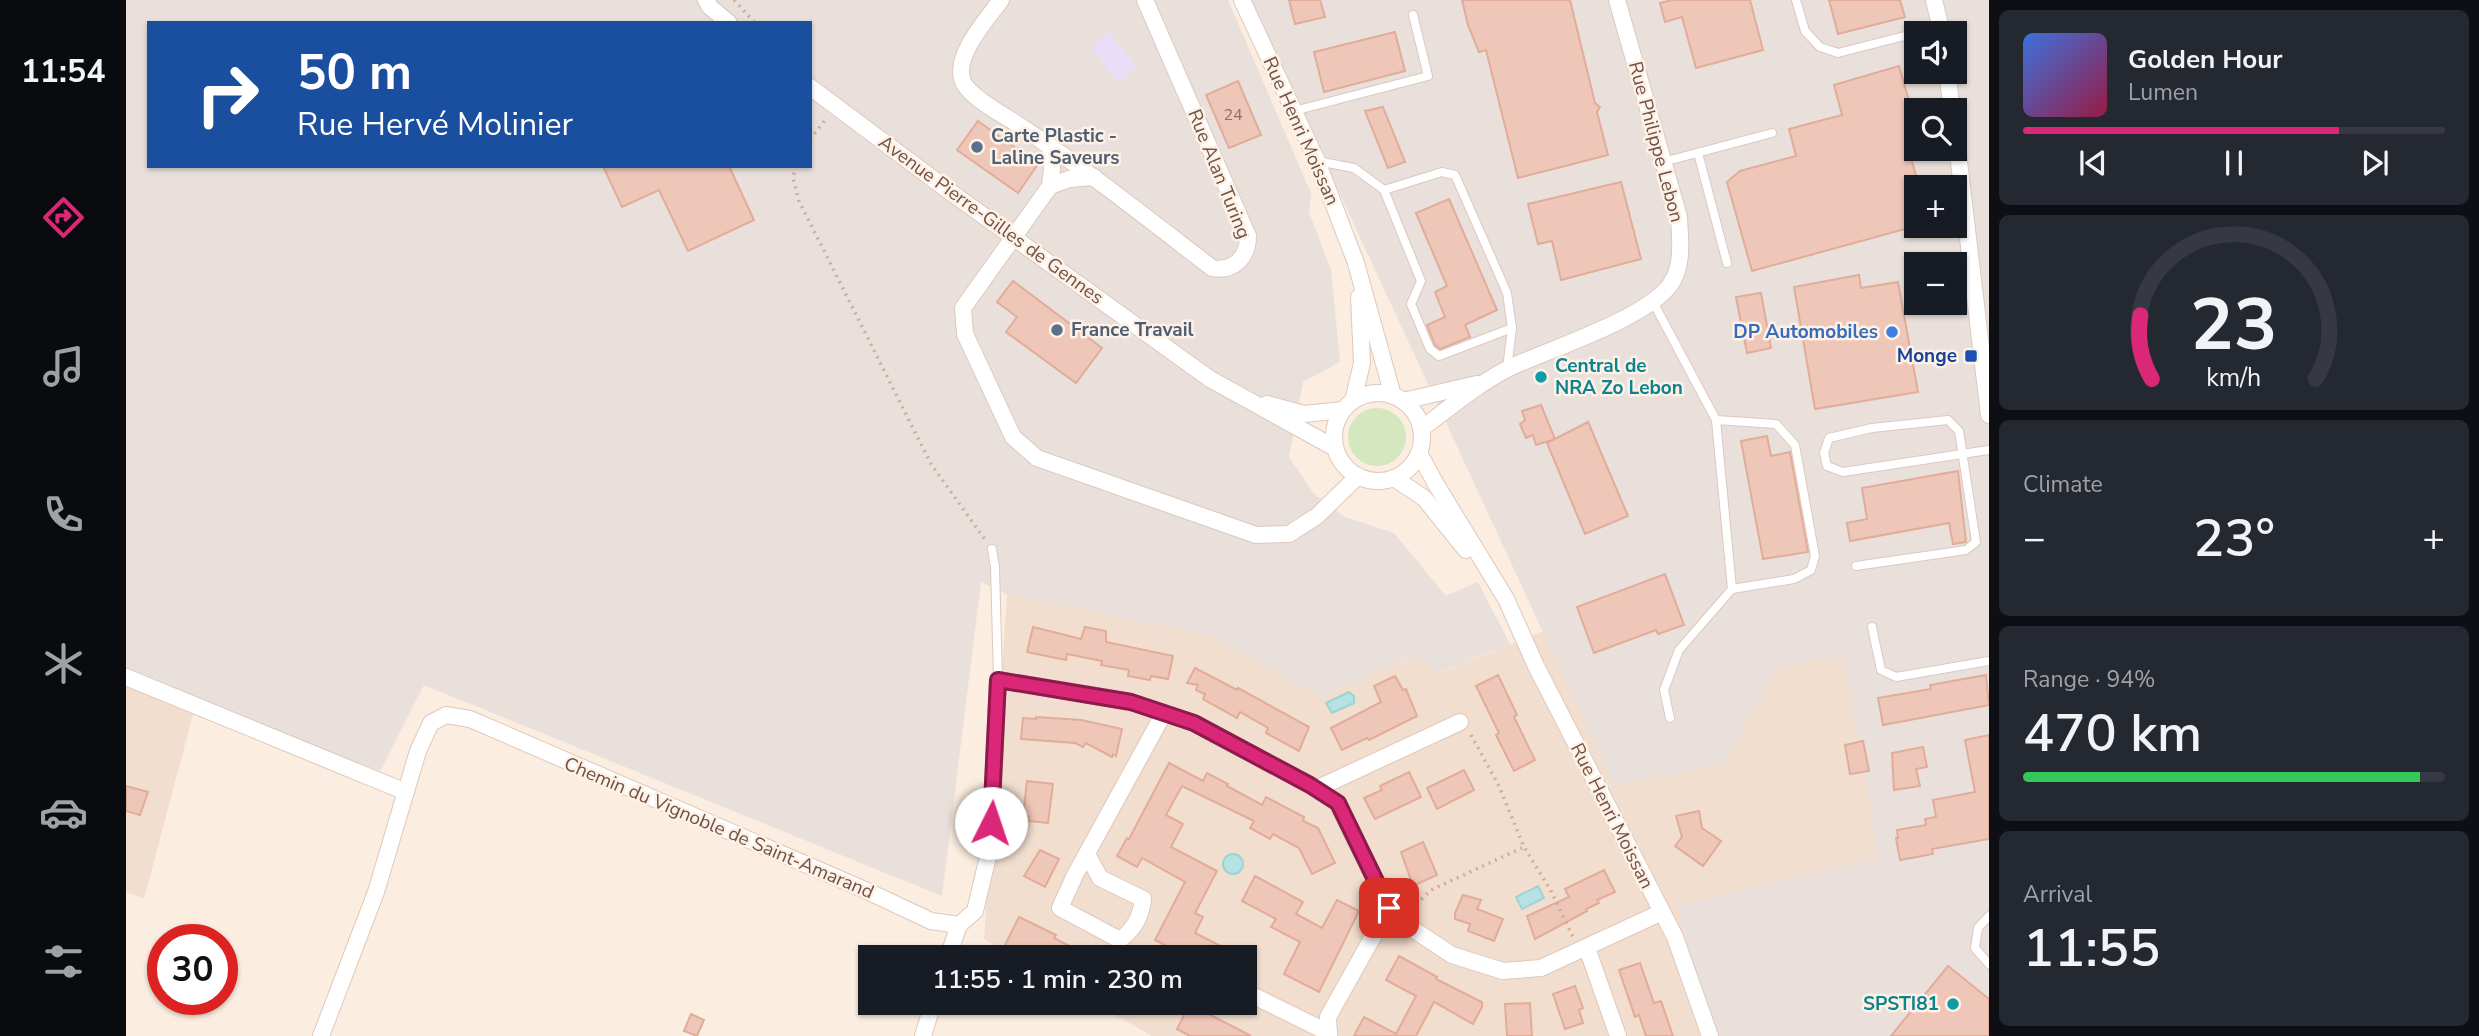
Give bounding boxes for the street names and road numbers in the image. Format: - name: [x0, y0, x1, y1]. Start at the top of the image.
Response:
- street label: Rue Henri Moissan: [1257, 53, 1345, 209]
- street label: Rue Philippe Lebon: [1622, 59, 1690, 225]
- street label: Rue Alan Turing: [1181, 105, 1257, 243]
- street label: Avenue Pierre-Gilles de Gennes: [873, 129, 1109, 311]
- street label: Rue Henri Moissan: [1564, 739, 1660, 893]
- street label: Chemin du Vignoble de Saint-Amarand: [560, 751, 878, 905]

